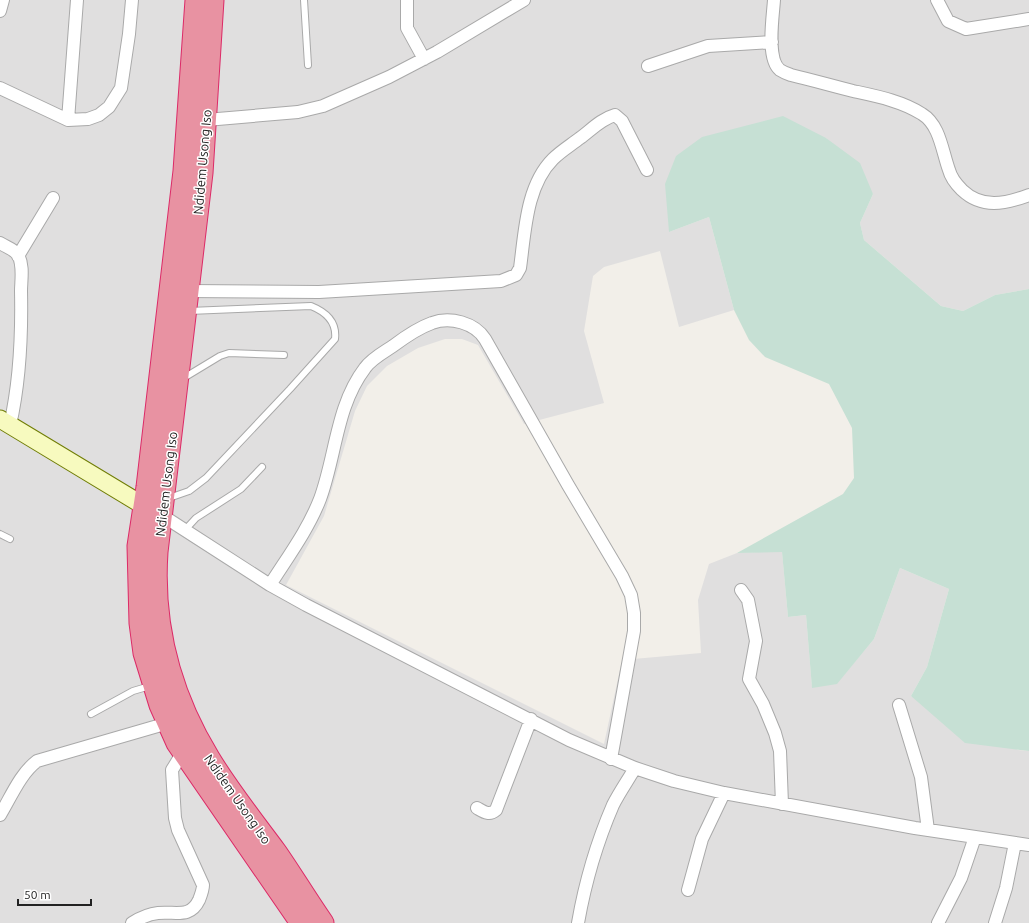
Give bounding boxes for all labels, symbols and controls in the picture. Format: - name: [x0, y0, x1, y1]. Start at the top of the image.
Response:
- street label: Ndidem Usong Iso: [190, 109, 214, 215]
- street label: Ndidem Usong Iso: [153, 431, 179, 537]
- street label: Ndidem Usong Iso: [202, 752, 274, 846]
- scale bar: [18, 881, 91, 907]
- text: 50 m: [24, 888, 51, 901]

